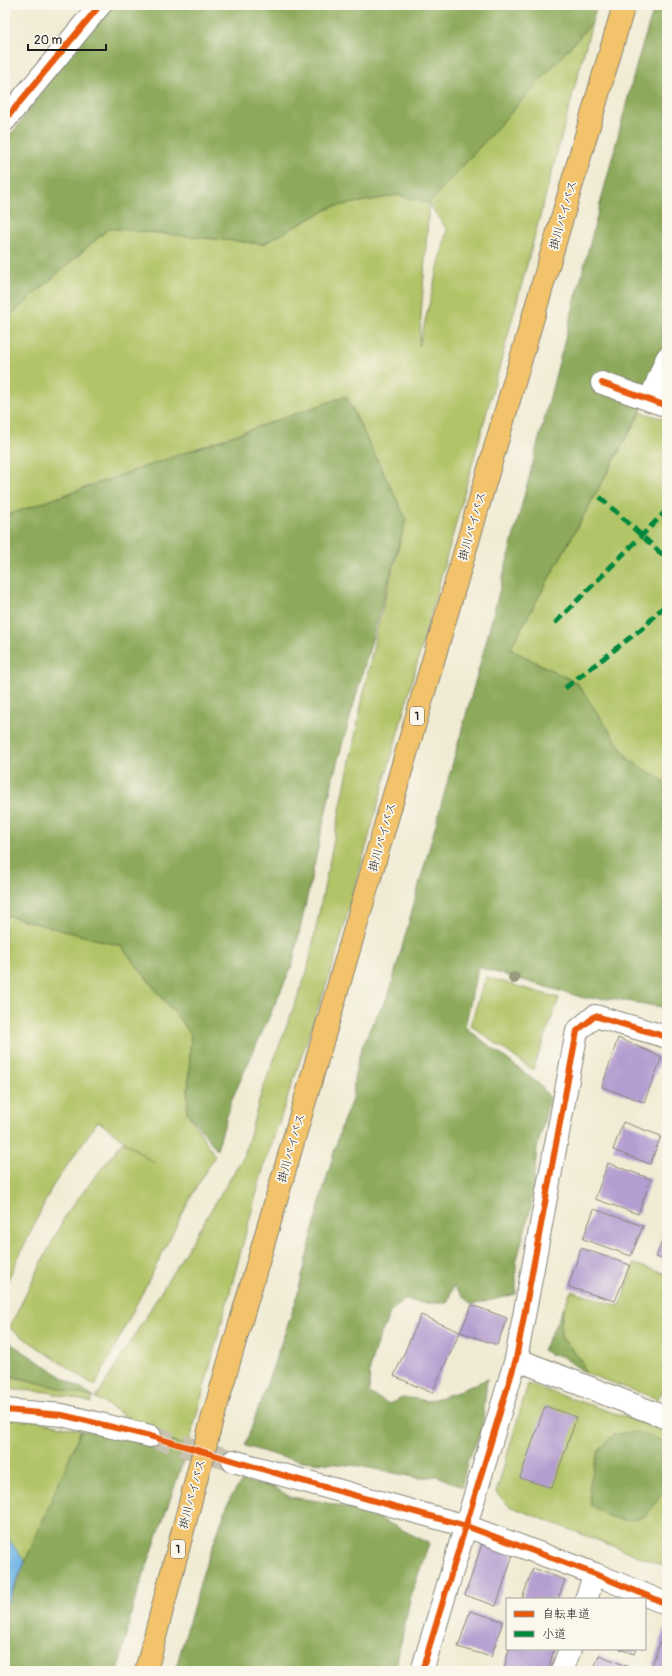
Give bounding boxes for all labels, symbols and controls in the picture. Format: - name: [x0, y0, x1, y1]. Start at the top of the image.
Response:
- scale bar: [28, 26, 106, 52]
- text: 20 m: [34, 33, 63, 48]
- street label: 掛川バイパス: [546, 179, 581, 252]
- street label: 掛川バイパス: [455, 490, 490, 563]
- road number: 1: [410, 707, 424, 725]
- street label: 掛川バイパス: [365, 801, 400, 874]
- street label: 掛川バイパス: [274, 1112, 309, 1185]
- street label: 掛川バイパス: [176, 1458, 209, 1531]
- road number: 1: [171, 1540, 185, 1558]
- legend: [506, 1598, 646, 1650]
- text: 自転車道: [542, 1607, 590, 1622]
- text: 小道: [542, 1627, 566, 1642]

